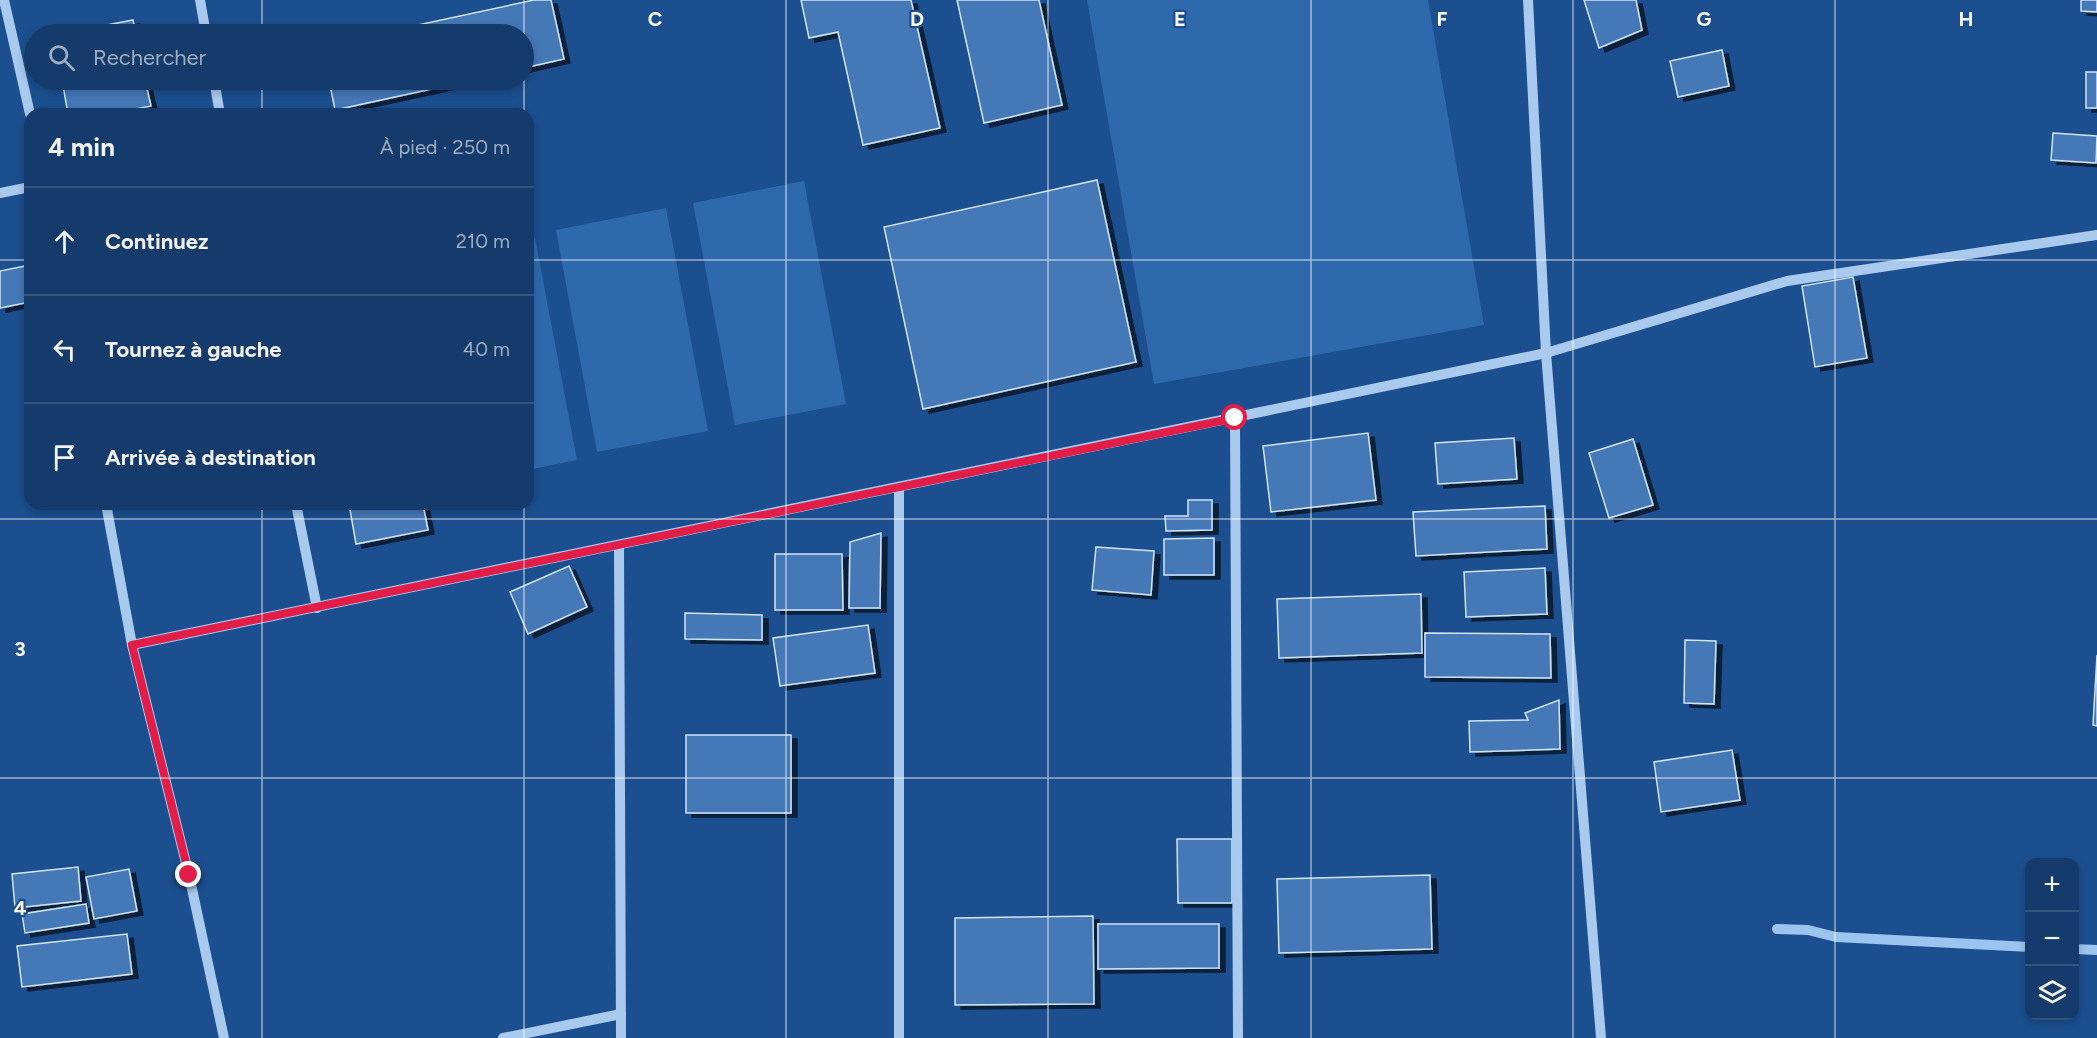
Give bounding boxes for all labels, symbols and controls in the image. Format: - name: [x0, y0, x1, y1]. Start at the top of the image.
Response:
- text: C: [648, 7, 662, 31]
- text: D: [910, 7, 924, 31]
- text: E: [1174, 7, 1186, 31]
- text: F: [1436, 7, 1448, 31]
- text: G: [1697, 7, 1712, 31]
- text: H: [1959, 7, 1974, 31]
- search box: [24, 24, 534, 90]
- icon: search: [45, 41, 78, 74]
- text: Rechercher: [93, 44, 206, 71]
- text: 4 min: [48, 131, 115, 163]
- text: À pied · 250 m: [380, 135, 510, 159]
- icon: ahead: [48, 225, 81, 258]
- text: Continuez: [105, 228, 209, 255]
- text: 210 m: [456, 229, 510, 253]
- icon: left: [48, 333, 81, 366]
- text: Tournez à gauche: [105, 336, 281, 363]
- text: 40 m: [463, 337, 510, 361]
- route start: [1221, 404, 1247, 430]
- icon: arrive: [48, 441, 81, 474]
- text: Arrivée à destination: [105, 444, 316, 471]
- text: 3: [14, 637, 26, 661]
- map controls: [2025, 858, 2079, 1020]
- button: +: [2025, 858, 2079, 912]
- route end: [175, 861, 201, 887]
- text: 4: [14, 896, 27, 920]
- button: −: [2025, 912, 2079, 966]
- button: layers: [2025, 966, 2079, 1020]

